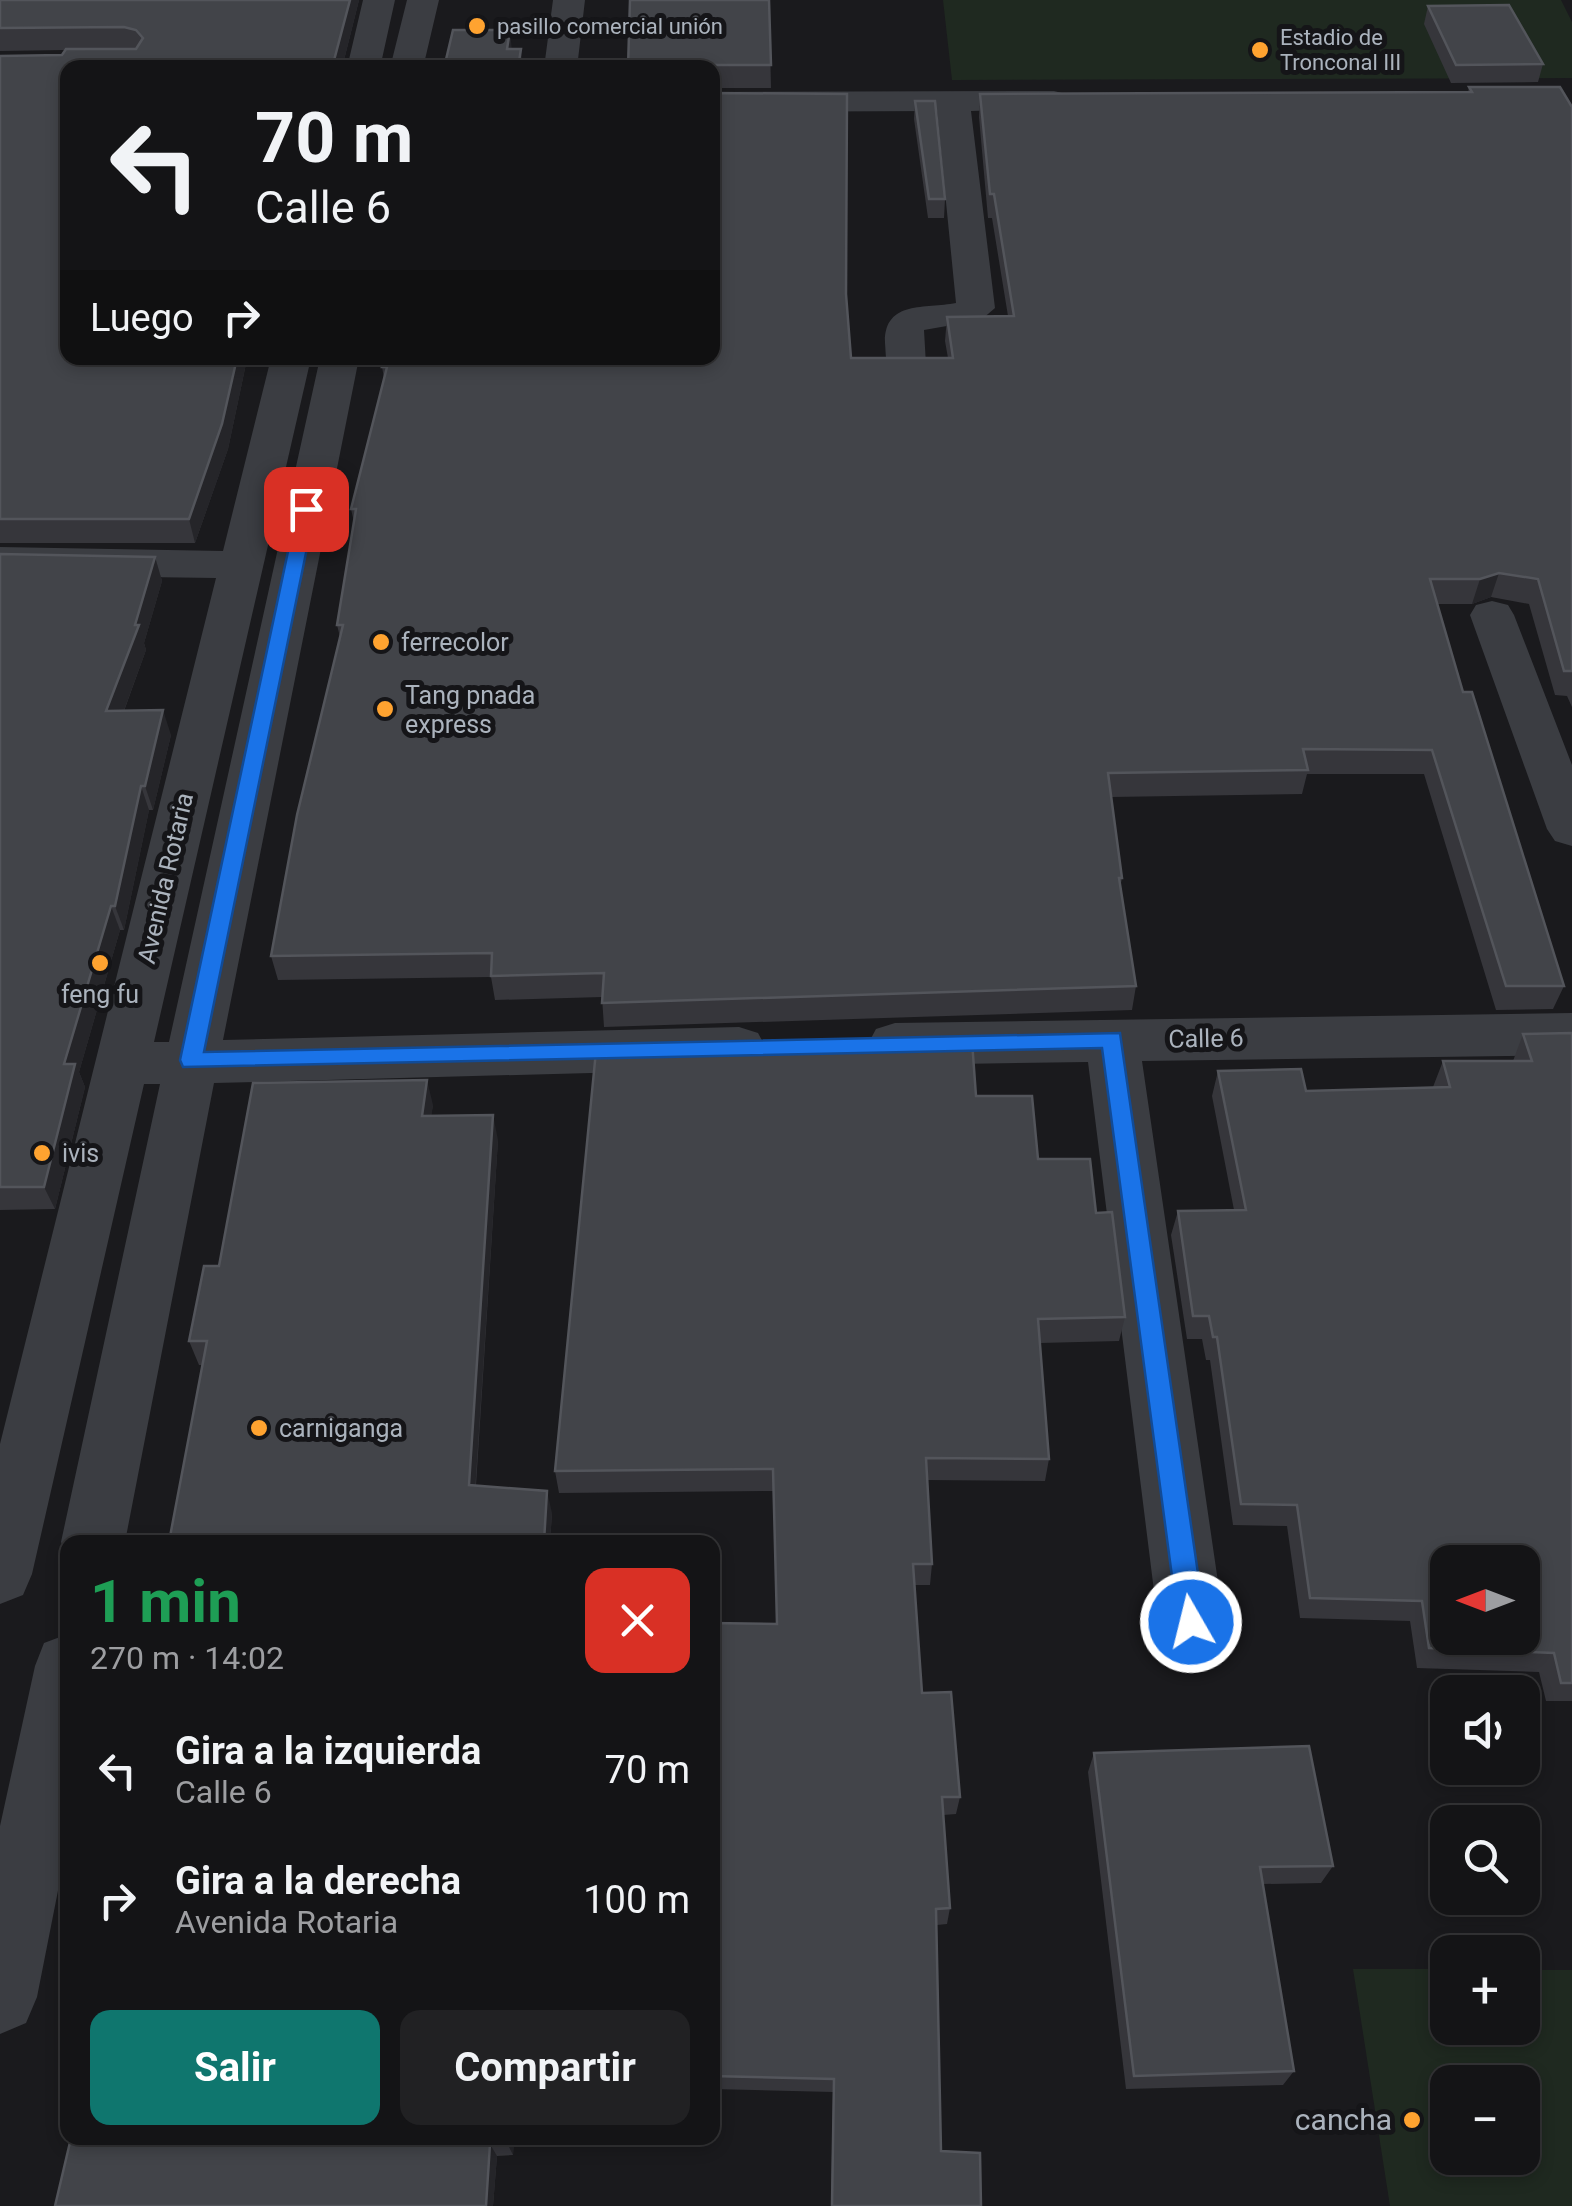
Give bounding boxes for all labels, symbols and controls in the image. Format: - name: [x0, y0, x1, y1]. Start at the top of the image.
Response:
- place label: pasillo comercial unión: [497, 14, 723, 39]
- marker: pasillo comercial unión: [466, 15, 488, 37]
- place label: Estadio de Tronconal III: [1280, 25, 1401, 75]
- marker: Estadio de Tronconal III: [1249, 39, 1271, 61]
- text: 70 m: [255, 97, 413, 179]
- icon: left: [90, 100, 220, 230]
- text: Calle 6: [255, 181, 391, 234]
- icon: right: [214, 290, 269, 345]
- text: Luego: [90, 296, 194, 340]
- pin: [264, 467, 349, 552]
- icon: arrive: [279, 482, 334, 537]
- place label: ferrecolor: [401, 628, 509, 657]
- marker: ferrecolor: [370, 631, 392, 653]
- place label: Tang pnada express: [405, 681, 535, 739]
- marker: Tang pnada express: [374, 698, 396, 720]
- street label: Avenida Rotaria: [132, 790, 199, 966]
- marker: feng fu: [89, 952, 111, 974]
- place label: feng fu: [61, 980, 139, 1009]
- street label: Calle 6: [1168, 1023, 1244, 1054]
- place label: ivis: [62, 1139, 99, 1168]
- marker: ivis: [31, 1142, 53, 1164]
- place label: carniganga: [279, 1414, 403, 1443]
- marker: carniganga: [248, 1417, 270, 1439]
- north arrow: [1430, 1545, 1540, 1655]
- map controls: [1430, 1545, 1540, 2175]
- text: 1 min: [90, 1566, 241, 1637]
- button: close: [585, 1568, 690, 1673]
- position arrow: [1139, 1570, 1243, 1674]
- text: 270 m · 14:02: [90, 1639, 284, 1677]
- button: sound: [1430, 1675, 1540, 1785]
- text: Gira a la izquierda: [175, 1729, 481, 1773]
- icon: left: [90, 1743, 145, 1798]
- text: 70 m: [605, 1748, 690, 1792]
- text: Calle 6: [175, 1773, 272, 1811]
- button: search: [1430, 1805, 1540, 1915]
- text: Gira a la derecha: [175, 1859, 461, 1903]
- icon: right: [90, 1873, 145, 1928]
- text: 100 m: [583, 1878, 690, 1922]
- text: Avenida Rotaria: [175, 1903, 398, 1941]
- button: +: [1430, 1935, 1540, 2045]
- button: Salir: [90, 2010, 380, 2125]
- button: Compartir: [400, 2010, 690, 2125]
- button: −: [1430, 2065, 1540, 2175]
- place label: cancha: [1295, 2102, 1392, 2137]
- marker: cancha: [1401, 2109, 1423, 2131]

